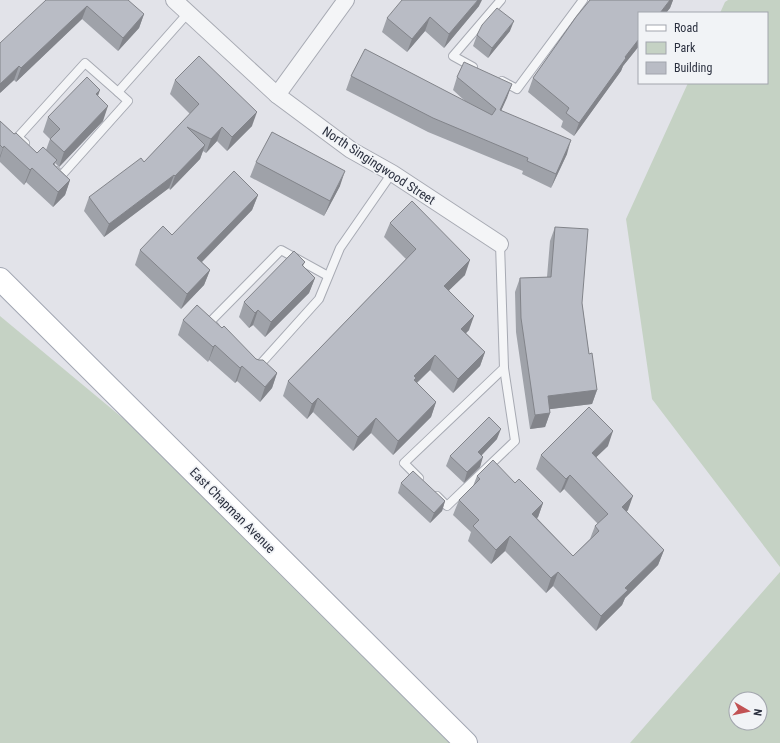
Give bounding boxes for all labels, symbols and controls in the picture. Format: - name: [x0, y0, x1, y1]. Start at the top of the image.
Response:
- legend: [638, 12, 768, 84]
- text: Road: [674, 21, 698, 35]
- text: Park: [674, 41, 696, 55]
- text: Building: [674, 61, 712, 75]
- street label: North Singingwood Street: [320, 123, 438, 208]
- street label: East Chapman Avenue: [187, 465, 278, 556]
- north arrow: [728, 691, 768, 731]
- text: N: [750, 708, 764, 717]

